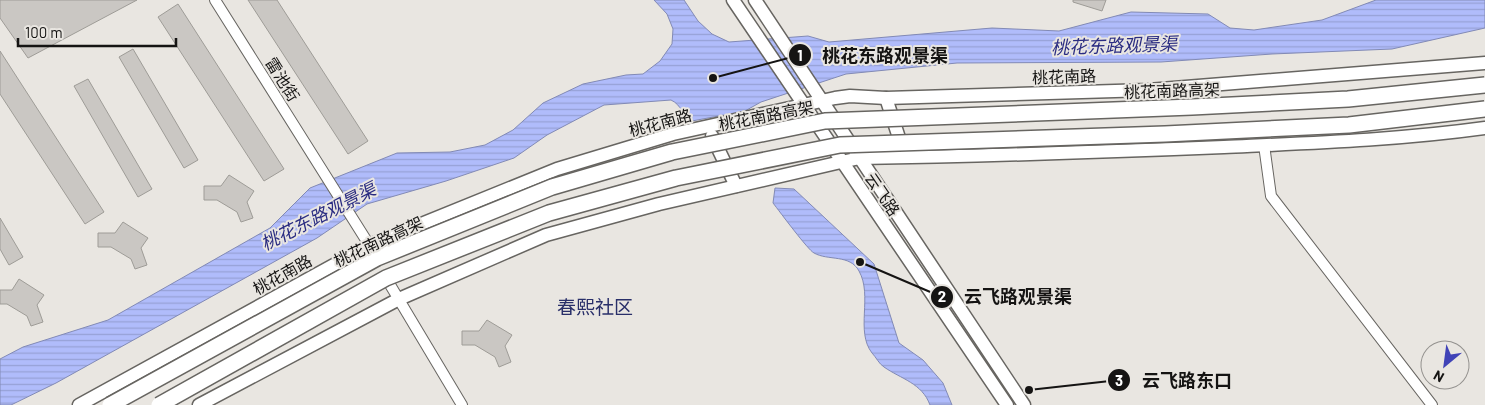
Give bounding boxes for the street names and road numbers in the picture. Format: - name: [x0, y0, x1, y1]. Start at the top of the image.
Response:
- street label: 雷池街: [262, 54, 304, 104]
- street label: 桃花南路: [1032, 65, 1096, 87]
- street label: 桃花南路高架: [1124, 79, 1220, 101]
- street label: 桃花南路高架: [717, 97, 815, 133]
- street label: 桃花南路: [627, 105, 693, 139]
- street label: 云飞路: [862, 169, 904, 219]
- street label: 桃花南路高架: [330, 212, 426, 270]
- street label: 桃花南路: [249, 250, 315, 298]

